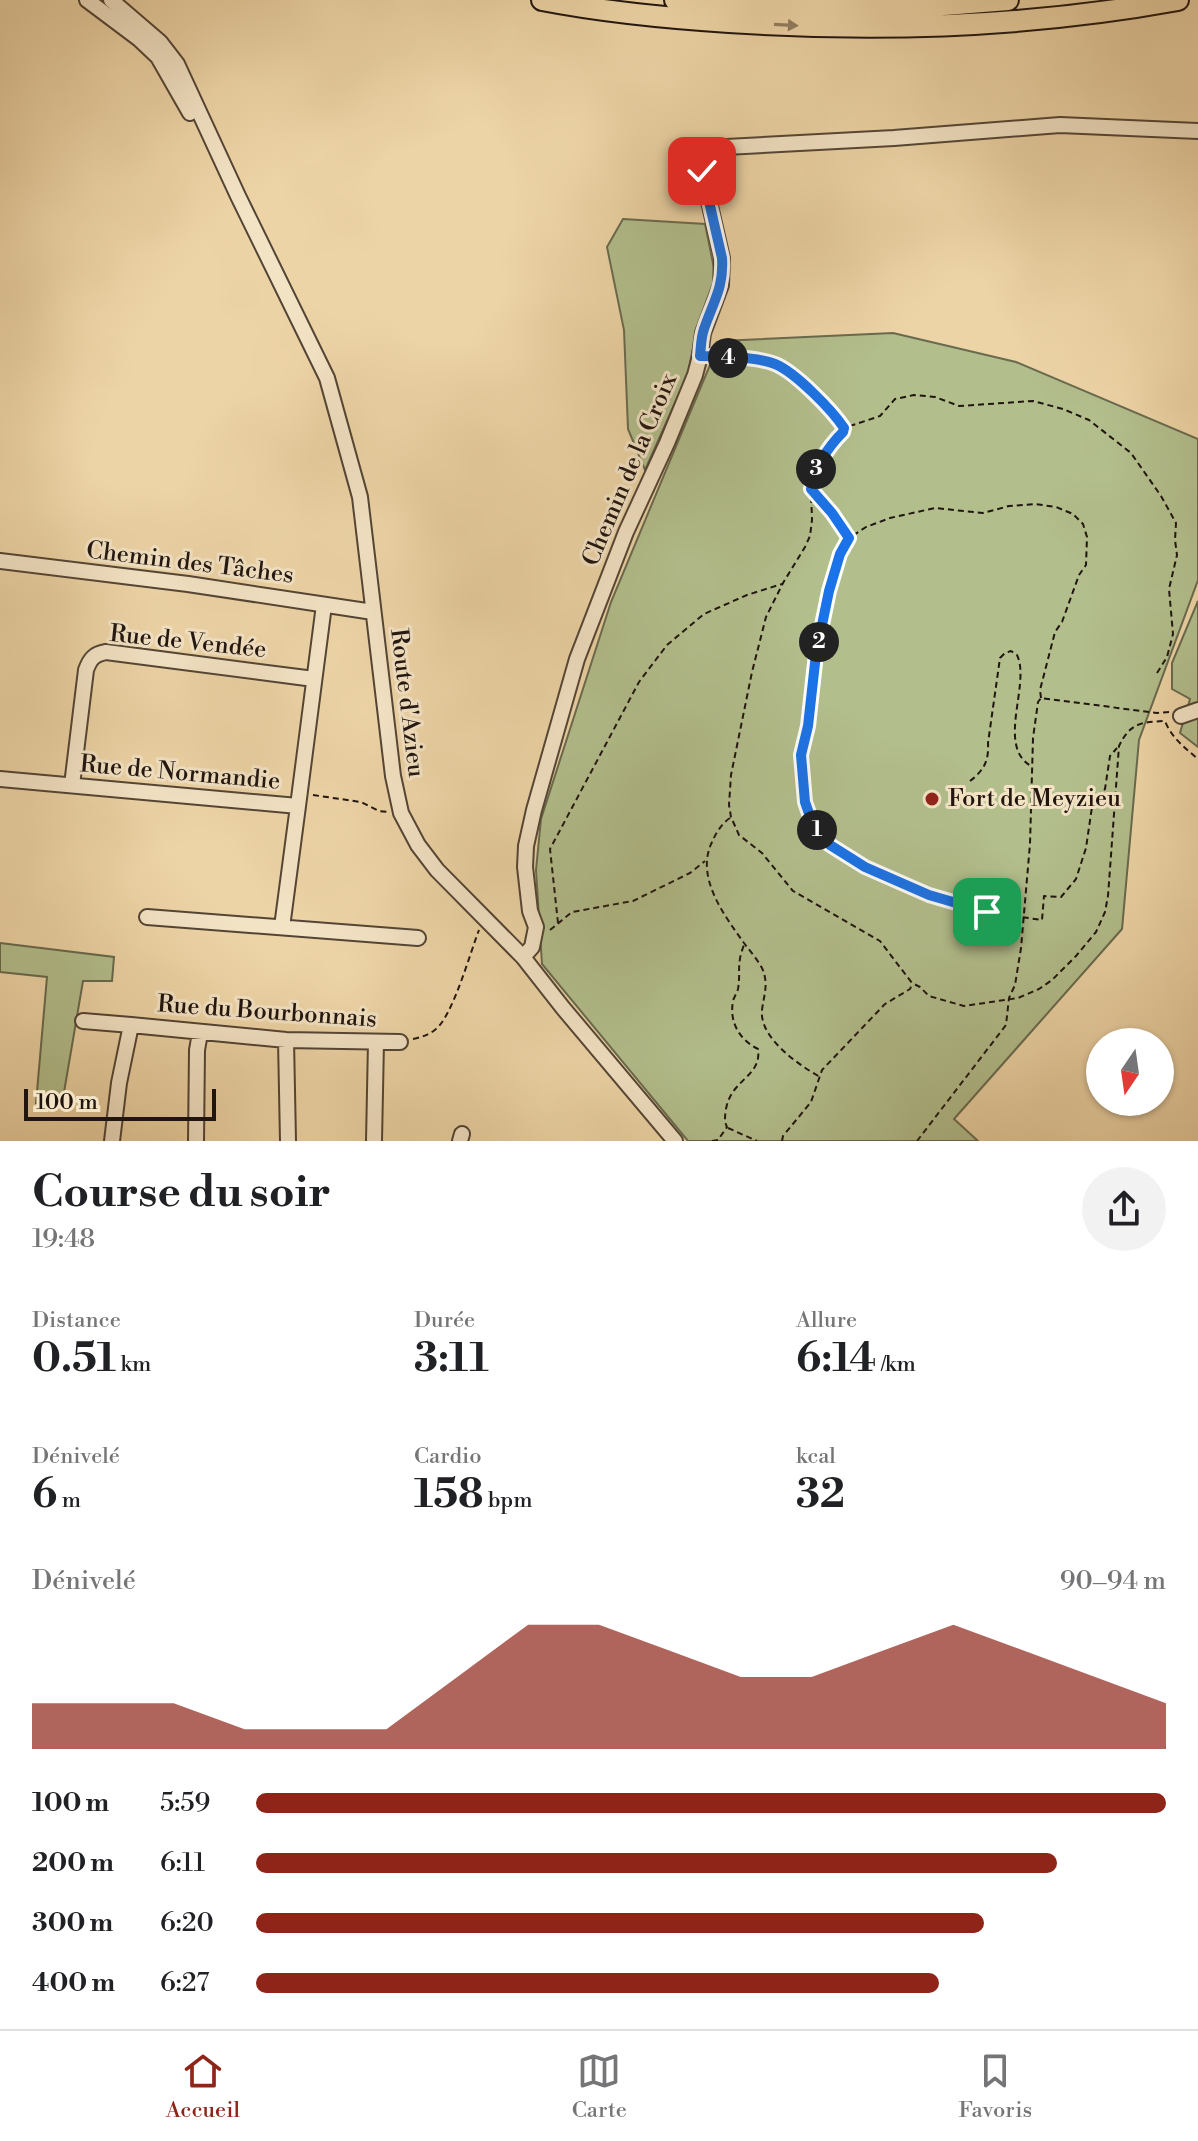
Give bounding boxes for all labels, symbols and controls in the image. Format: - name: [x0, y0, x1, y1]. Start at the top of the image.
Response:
- one-way arrow: [774, 19, 799, 32]
- pin: [668, 137, 736, 205]
- icon: check: [680, 149, 724, 193]
- pin: 4: [708, 338, 748, 378]
- text: 4: [721, 344, 735, 371]
- street label: Chemin de la Croix: [576, 368, 684, 571]
- pin: 3: [796, 449, 836, 489]
- text: 3: [809, 455, 823, 482]
- street label: Chemin des Tâches: [85, 535, 295, 591]
- street label: Rue de Vendée: [108, 619, 268, 665]
- pin: 2: [799, 622, 839, 662]
- street label: Route d'Azieu: [383, 627, 431, 779]
- text: 2: [812, 628, 826, 655]
- street label: Rue de Normandie: [79, 749, 281, 797]
- place label: Fort de Meyzieu: [948, 784, 1121, 814]
- marker: Fort de Meyzieu: [923, 790, 941, 808]
- pin: 1: [797, 810, 837, 850]
- text: 1: [812, 816, 822, 843]
- pin: [953, 878, 1021, 946]
- icon: arrive: [965, 890, 1009, 934]
- street label: Rue du Bourbonnais: [156, 989, 378, 1035]
- north arrow: [1086, 1028, 1174, 1116]
- map controls: [1086, 1028, 1174, 1116]
- scale bar: [24, 1085, 216, 1121]
- text: 100 m: [36, 1089, 98, 1116]
- text: Course du soir: [32, 1165, 331, 1220]
- button: share: [1082, 1167, 1166, 1251]
- text: 19:48: [32, 1223, 95, 1255]
- text: Distance: [32, 1307, 121, 1334]
- text: Durée: [414, 1307, 475, 1334]
- text: Allure: [796, 1307, 857, 1334]
- text: 0.51: [32, 1334, 116, 1384]
- text: 3:11: [414, 1334, 489, 1384]
- text: 6:14: [796, 1334, 876, 1384]
- text: km: [116, 1351, 151, 1378]
- text: /km: [876, 1351, 916, 1378]
- text: Dénivelé: [32, 1443, 120, 1470]
- text: Cardio: [414, 1443, 482, 1470]
- text: kcal: [796, 1443, 836, 1470]
- text: 6: [32, 1470, 57, 1520]
- text: 158: [414, 1470, 483, 1520]
- text: 32: [796, 1470, 845, 1520]
- text: m: [57, 1487, 81, 1514]
- text: bpm: [483, 1487, 533, 1514]
- text: Dénivelé: [32, 1565, 136, 1597]
- text: 90–94 m: [1060, 1565, 1166, 1597]
- text: 100 m: [32, 1787, 109, 1819]
- text: 5:59: [160, 1787, 210, 1819]
- text: 200 m: [32, 1847, 114, 1879]
- text: 6:11: [160, 1847, 205, 1879]
- text: 300 m: [32, 1907, 113, 1939]
- text: 6:20: [160, 1907, 214, 1939]
- text: 400 m: [32, 1967, 115, 1999]
- text: 6:27: [160, 1967, 209, 1999]
- tab: Accueil: [166, 2049, 240, 2124]
- tab: Carte: [572, 2049, 627, 2124]
- tab: Favoris: [958, 2049, 1032, 2124]

